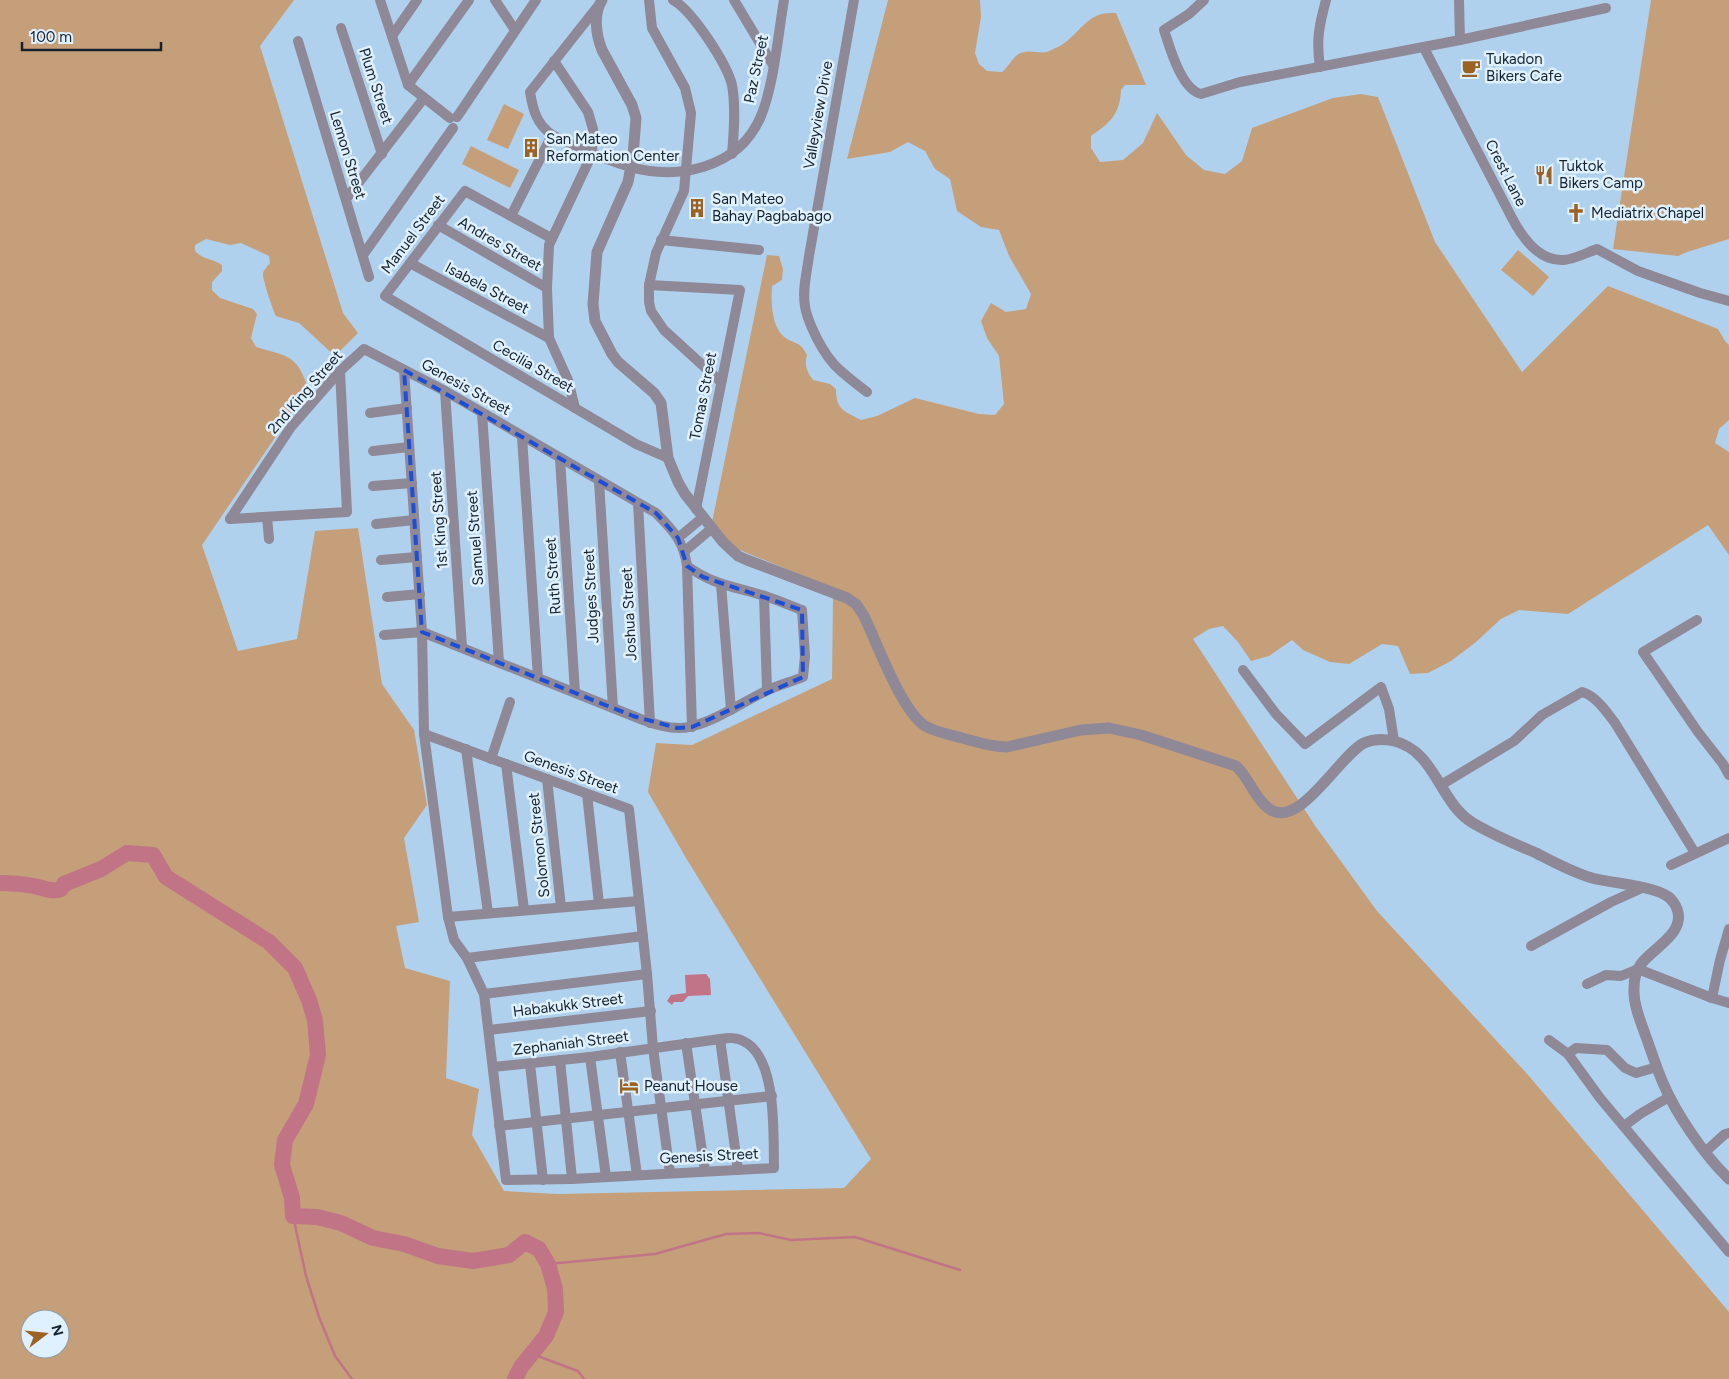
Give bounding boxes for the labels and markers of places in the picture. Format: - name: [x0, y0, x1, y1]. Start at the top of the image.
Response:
- place label: Tukadon Bikers Cafe: [1486, 50, 1562, 85]
- cafe icon: Tukadon Bikers Cafe: [1460, 57, 1482, 79]
- place label: San Mateo Reformation Center: [546, 130, 679, 165]
- building icon: San Mateo Reformation Center: [520, 137, 542, 159]
- place label: Tuktok Bikers Camp: [1559, 157, 1643, 192]
- restaurant icon: Tuktok Bikers Camp: [1533, 164, 1555, 186]
- place label: San Mateo Bahay Pagbabago: [712, 190, 832, 225]
- building icon: San Mateo Bahay Pagbabago: [686, 197, 708, 219]
- church icon: Mediatrix Chapel: [1565, 202, 1587, 224]
- place label: Mediatrix Chapel: [1591, 204, 1704, 222]
- hotel icon: Peanut House: [618, 1075, 640, 1097]
- place label: Peanut House: [644, 1077, 738, 1095]

